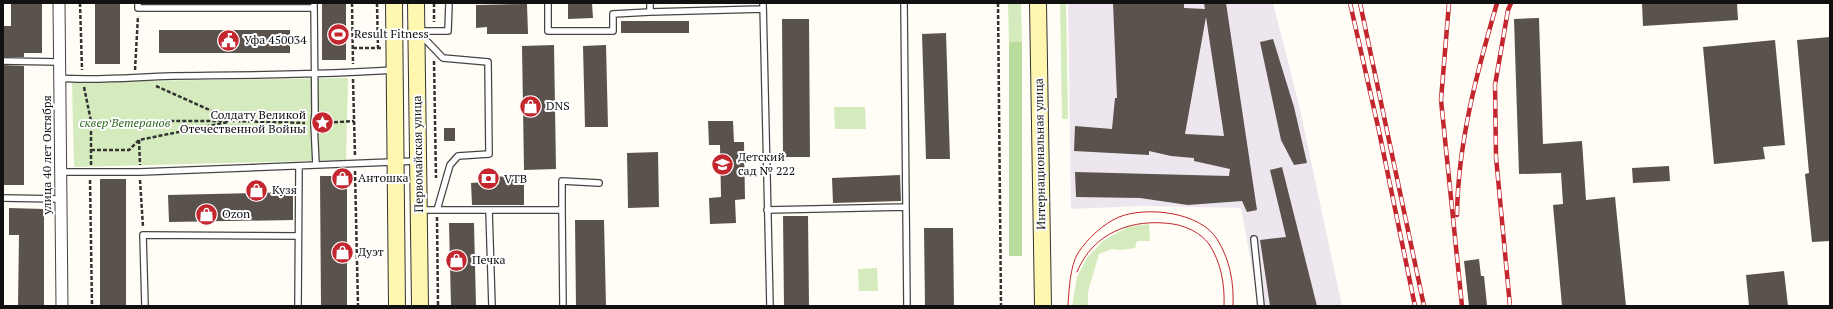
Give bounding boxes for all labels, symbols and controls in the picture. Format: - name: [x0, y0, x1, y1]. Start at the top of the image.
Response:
- sports icon: Result Fitness: [326, 21, 352, 47]
- place label: Result Fitness: [354, 26, 429, 41]
- public building icon: Уфа 450034: [215, 27, 241, 53]
- place label: Уфа 450034: [244, 32, 307, 47]
- street label: Интернациональная улица: [1031, 78, 1048, 230]
- shop icon: DNS: [517, 93, 543, 119]
- street label: улица 40 лет Октября: [39, 95, 54, 216]
- street label: Первомайская улица: [409, 95, 426, 213]
- place label: DNS: [546, 98, 570, 113]
- place label: Солдату Великой Отечественной Войны: [180, 107, 306, 136]
- place icon: Солдату Великой Отечественной Войны: [309, 109, 335, 135]
- park label: сквер Ветеранов: [79, 115, 171, 130]
- place label: Детский сад № 222: [738, 149, 795, 178]
- school or university icon: Детский сад № 222: [710, 151, 736, 177]
- shop icon: Антошка: [329, 165, 355, 191]
- bank icon: VTB: [475, 166, 501, 192]
- place label: Антошка: [358, 170, 409, 185]
- place label: VTB: [504, 171, 527, 186]
- shop icon: Кузя: [244, 177, 270, 203]
- place label: Кузя: [272, 182, 297, 197]
- shop icon: Ozon: [194, 201, 220, 227]
- place label: Ozon: [222, 206, 250, 221]
- shop icon: Дуэт: [329, 239, 355, 265]
- place label: Дуэт: [358, 244, 384, 259]
- shop icon: Печка: [443, 247, 469, 273]
- place label: Печка: [472, 252, 506, 267]

